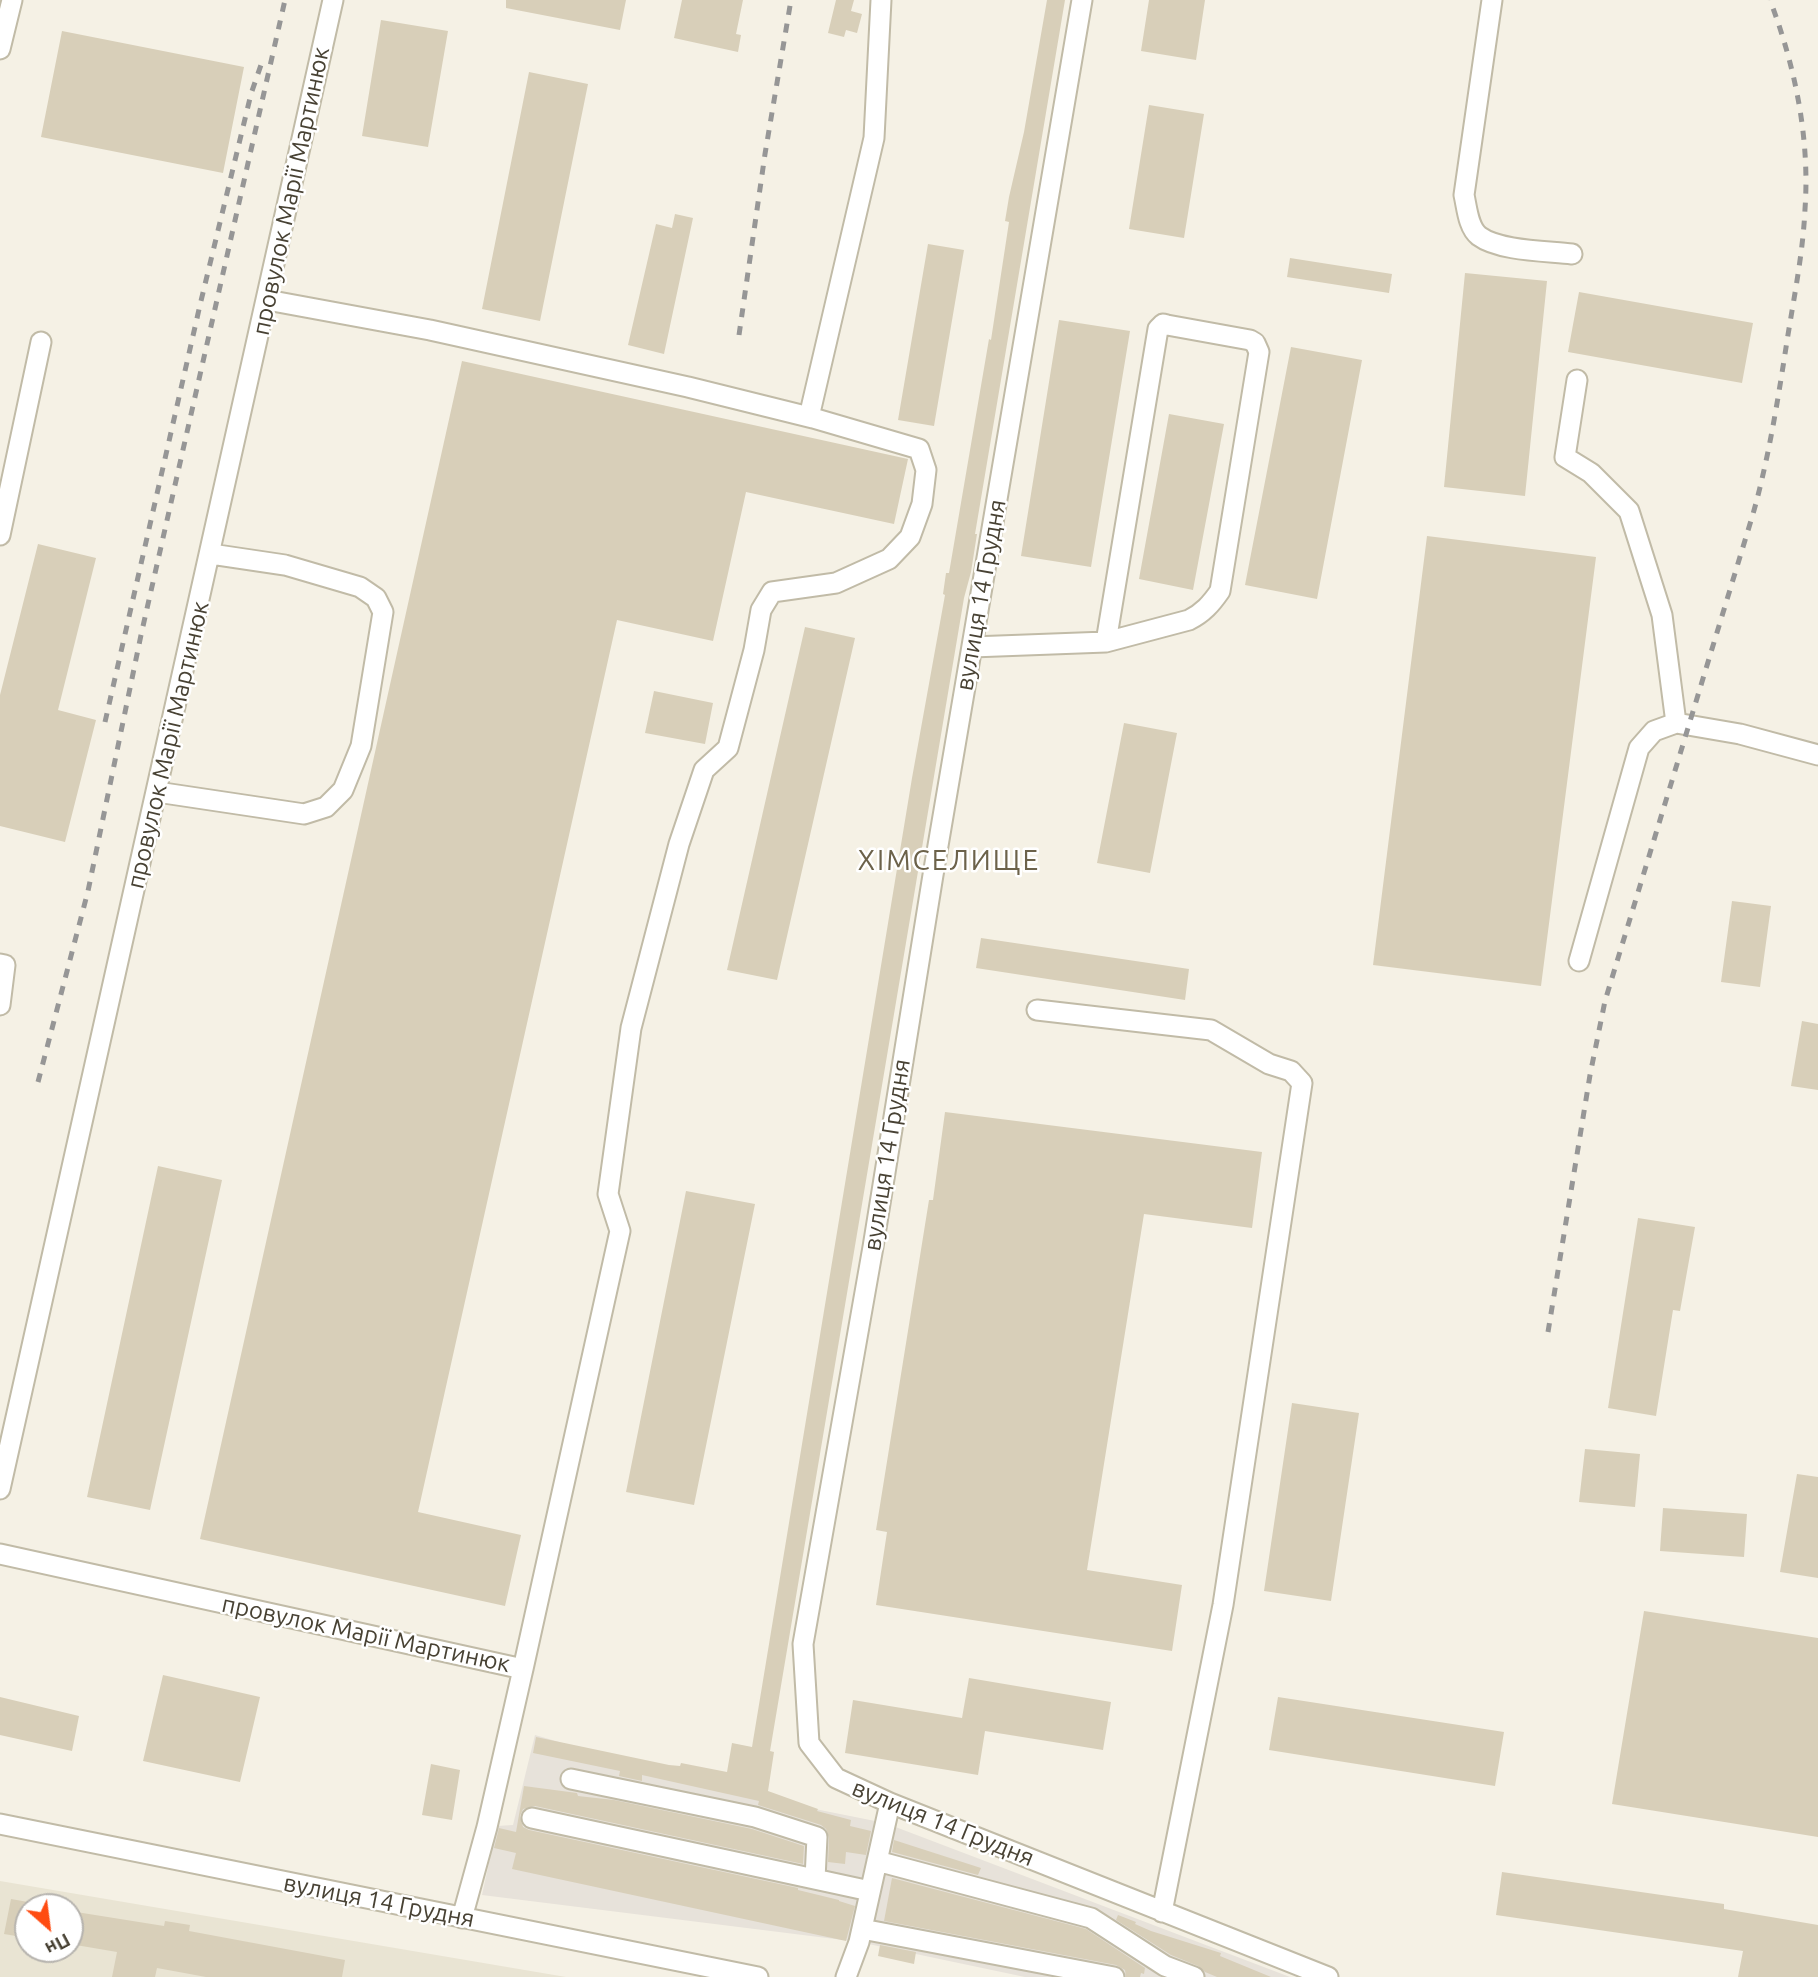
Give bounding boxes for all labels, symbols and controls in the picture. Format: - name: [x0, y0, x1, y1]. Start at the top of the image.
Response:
- street label: провулок Марії Мартинюк: [246, 44, 336, 338]
- street label: вулиця 14 Грудня: [950, 497, 1012, 693]
- street label: провулок Марії Мартинюк: [121, 598, 215, 892]
- district label: ХІМСЕЛИЩЕ: [859, 844, 1039, 878]
- street label: вулиця 14 Грудня: [858, 1057, 916, 1253]
- street label: провулок Марії Мартинюк: [219, 1589, 513, 1679]
- street label: вулиця 14 Грудня: [848, 1773, 1038, 1873]
- street label: вулиця 14 Грудня: [281, 1868, 477, 1934]
- north arrow: [14, 1893, 84, 1963]
- text: Пн: [42, 1929, 74, 1960]

